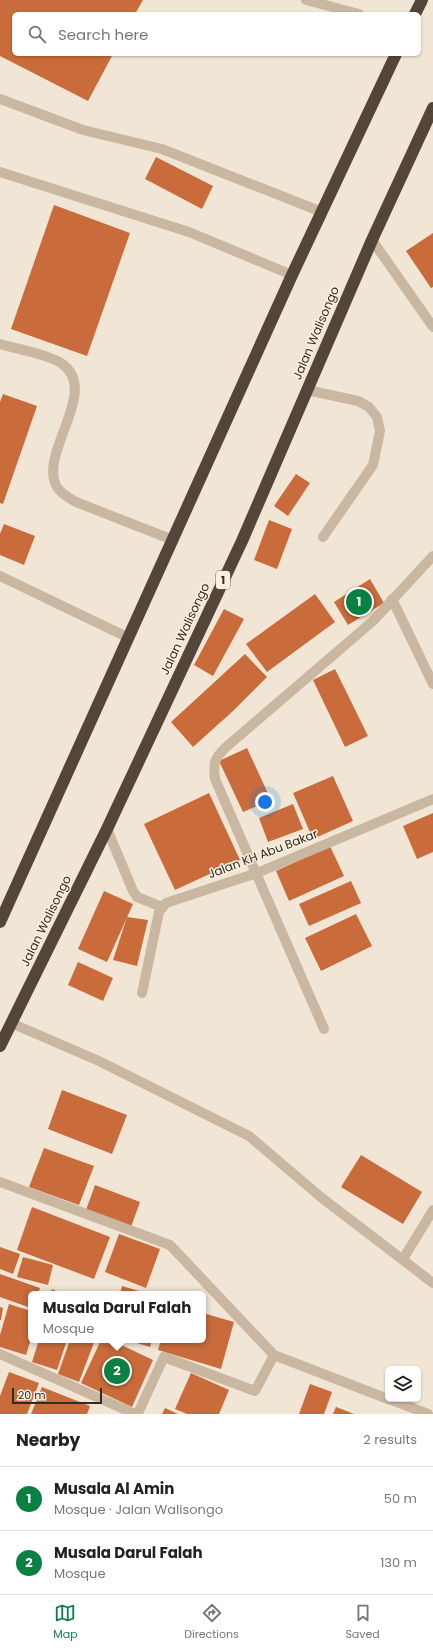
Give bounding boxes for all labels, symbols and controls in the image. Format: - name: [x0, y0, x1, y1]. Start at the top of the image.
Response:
- search box: [12, 12, 421, 56]
- icon: search: [26, 23, 48, 45]
- text: Search here: [58, 24, 148, 45]
- street label: Jalan Walisongo: [288, 283, 343, 382]
- road number: 1: [216, 571, 230, 589]
- street label: Jalan Walisongo: [156, 580, 213, 678]
- pin: 1: [346, 587, 372, 617]
- your location: [255, 792, 275, 812]
- street label: Jalan KH Abu Bakar: [205, 825, 321, 882]
- street label: Jalan Walisongo: [16, 872, 75, 969]
- popup: [28, 1291, 206, 1343]
- text: Musala Darul Falah: [43, 1297, 191, 1318]
- text: Mosque: [43, 1319, 94, 1338]
- pin: 2: [104, 1356, 130, 1386]
- map controls: [385, 1366, 421, 1402]
- button: layers: [385, 1366, 421, 1402]
- scale bar: [12, 1386, 102, 1405]
- text: 20 m: [18, 1387, 46, 1403]
- text: Nearby: [16, 1428, 80, 1452]
- text: 2 results: [363, 1430, 417, 1449]
- text: Musala Al Amin: [54, 1478, 174, 1499]
- text: 1: [27, 1489, 31, 1508]
- text: 50 m: [384, 1489, 417, 1508]
- text: Mosque · Jalan Walisongo: [54, 1500, 223, 1519]
- text: Musala Darul Falah: [54, 1542, 203, 1563]
- text: 2: [25, 1553, 33, 1572]
- text: 130 m: [380, 1553, 417, 1572]
- text: Mosque: [54, 1564, 105, 1583]
- tab: Map: [53, 1602, 78, 1643]
- tab: Directions: [184, 1602, 239, 1643]
- tab: Saved: [345, 1602, 380, 1643]

